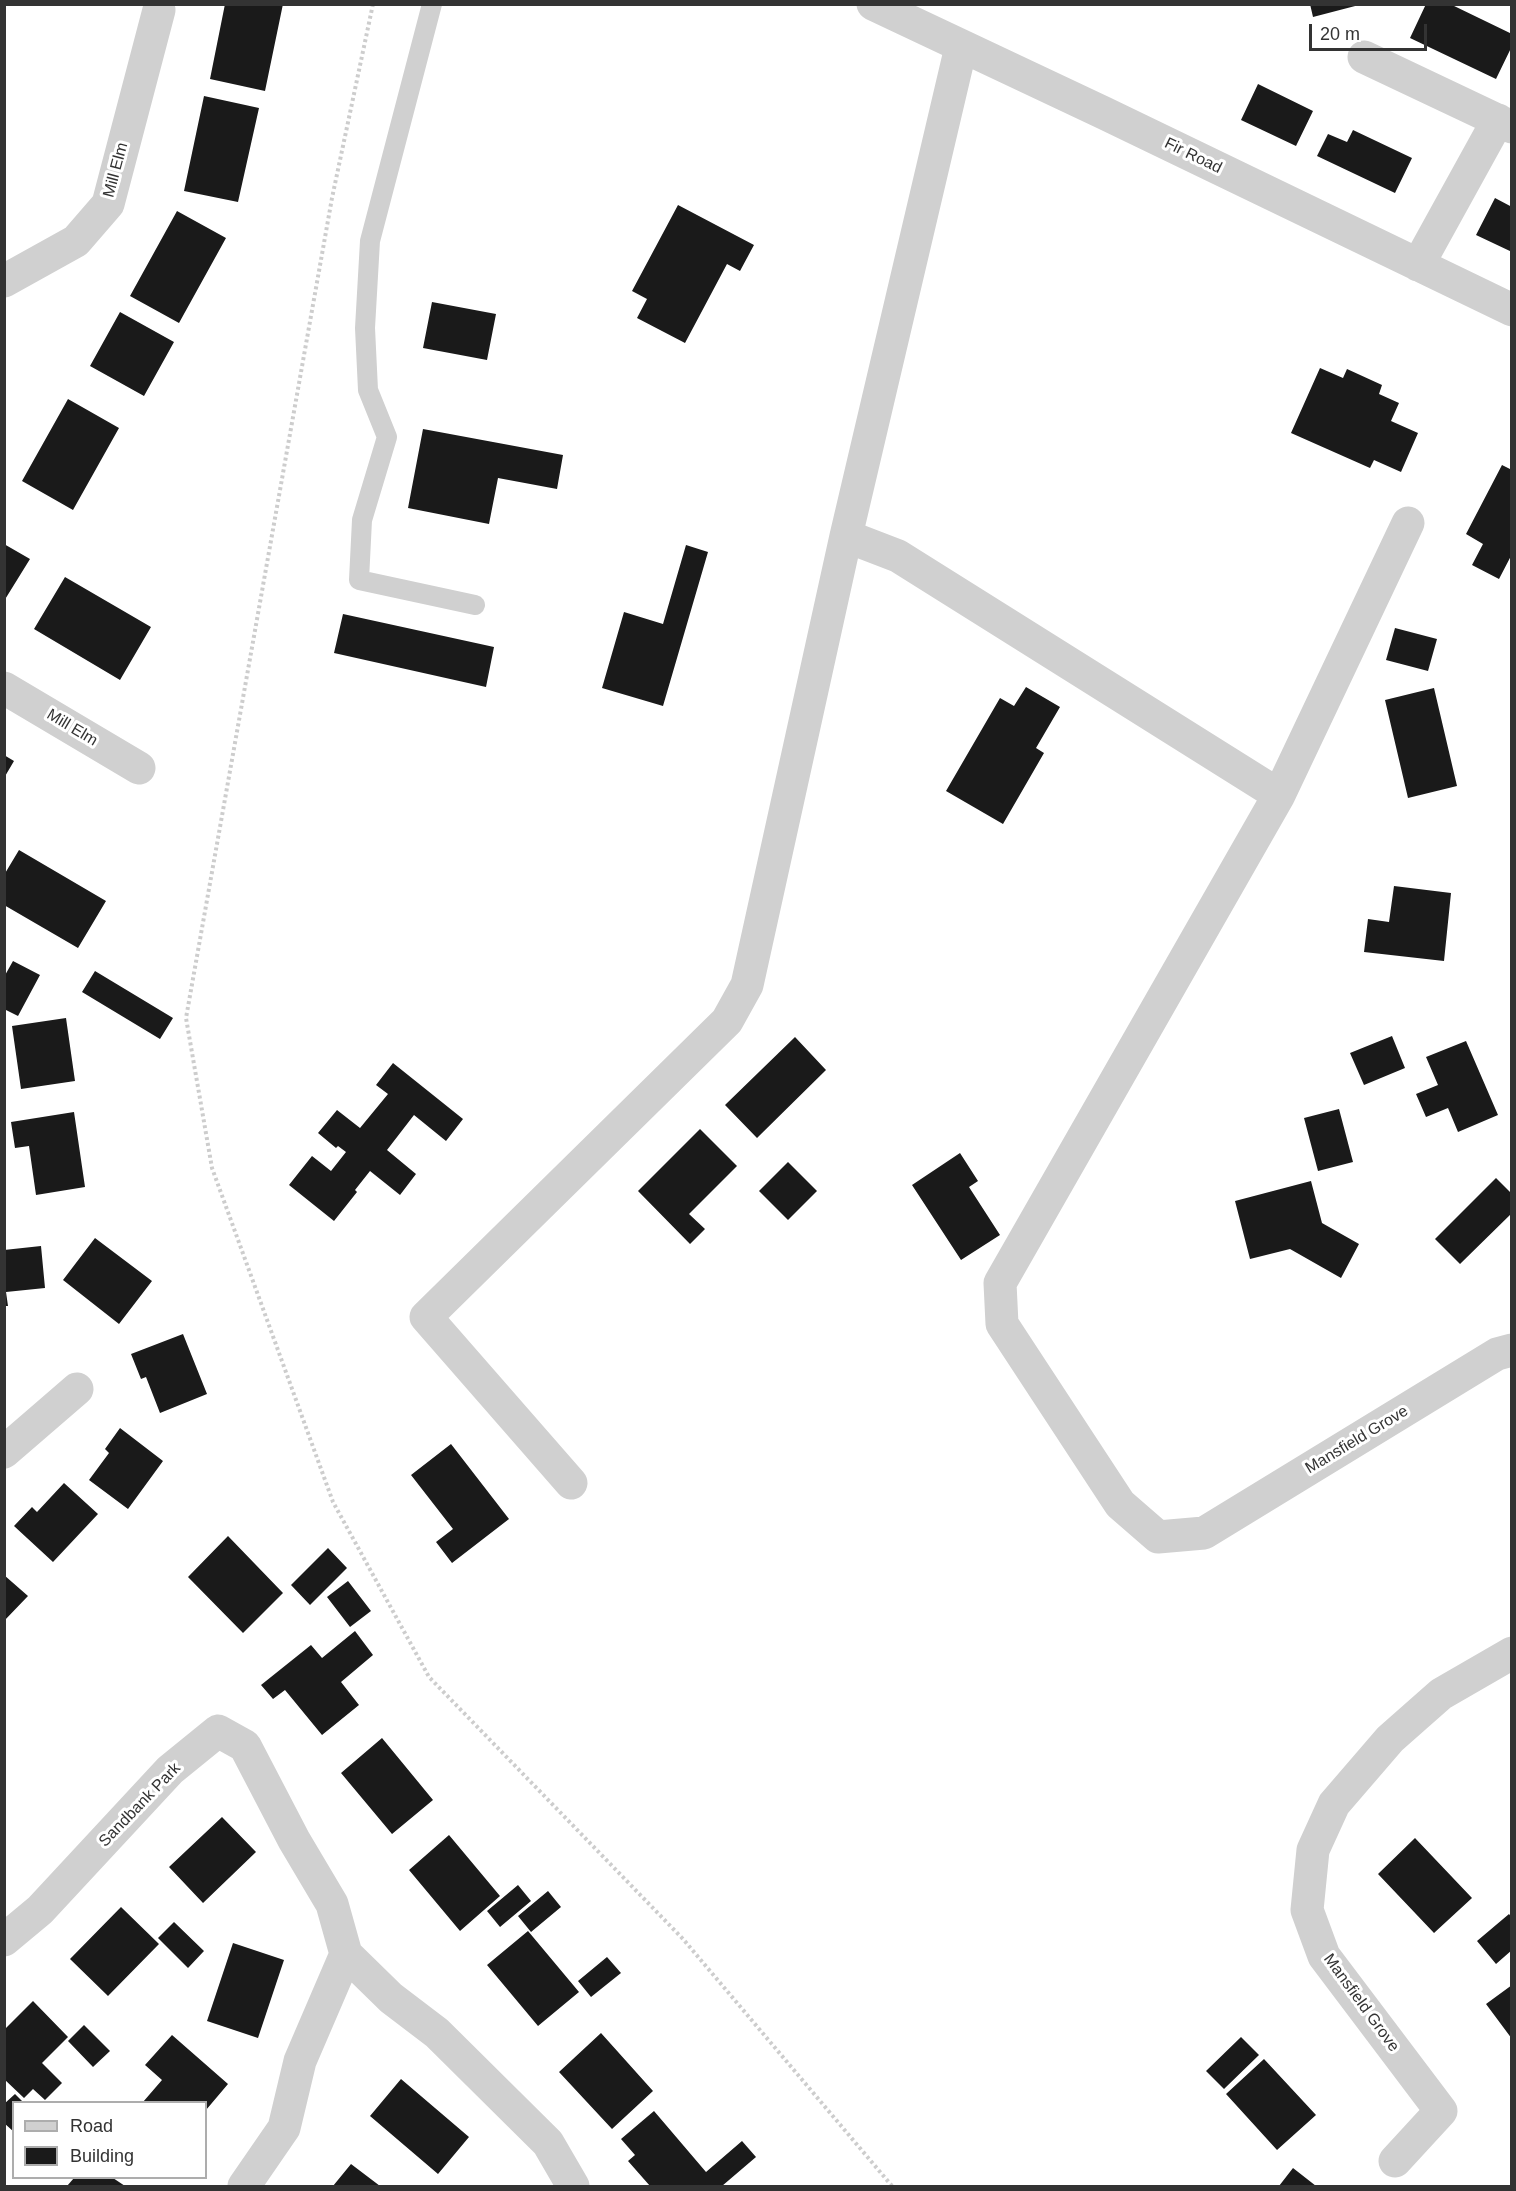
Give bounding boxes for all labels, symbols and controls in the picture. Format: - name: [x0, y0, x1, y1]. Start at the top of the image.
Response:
- scale bar: [1312, 12, 1430, 50]
- text: 20 m: [1320, 24, 1360, 44]
- street label: Fir Road: [1161, 134, 1225, 178]
- street label: Mill Elm: [99, 140, 133, 200]
- street label: Mill Elm: [43, 705, 101, 751]
- street label: Mansfield Grove: [1302, 1402, 1412, 1478]
- street label: Sandbank Park: [95, 1759, 185, 1851]
- street label: Mansfield Grove: [1319, 1950, 1403, 2056]
- legend: [12, 2101, 207, 2179]
- text: Road: [70, 2116, 113, 2136]
- text: Building: [70, 2146, 134, 2166]

